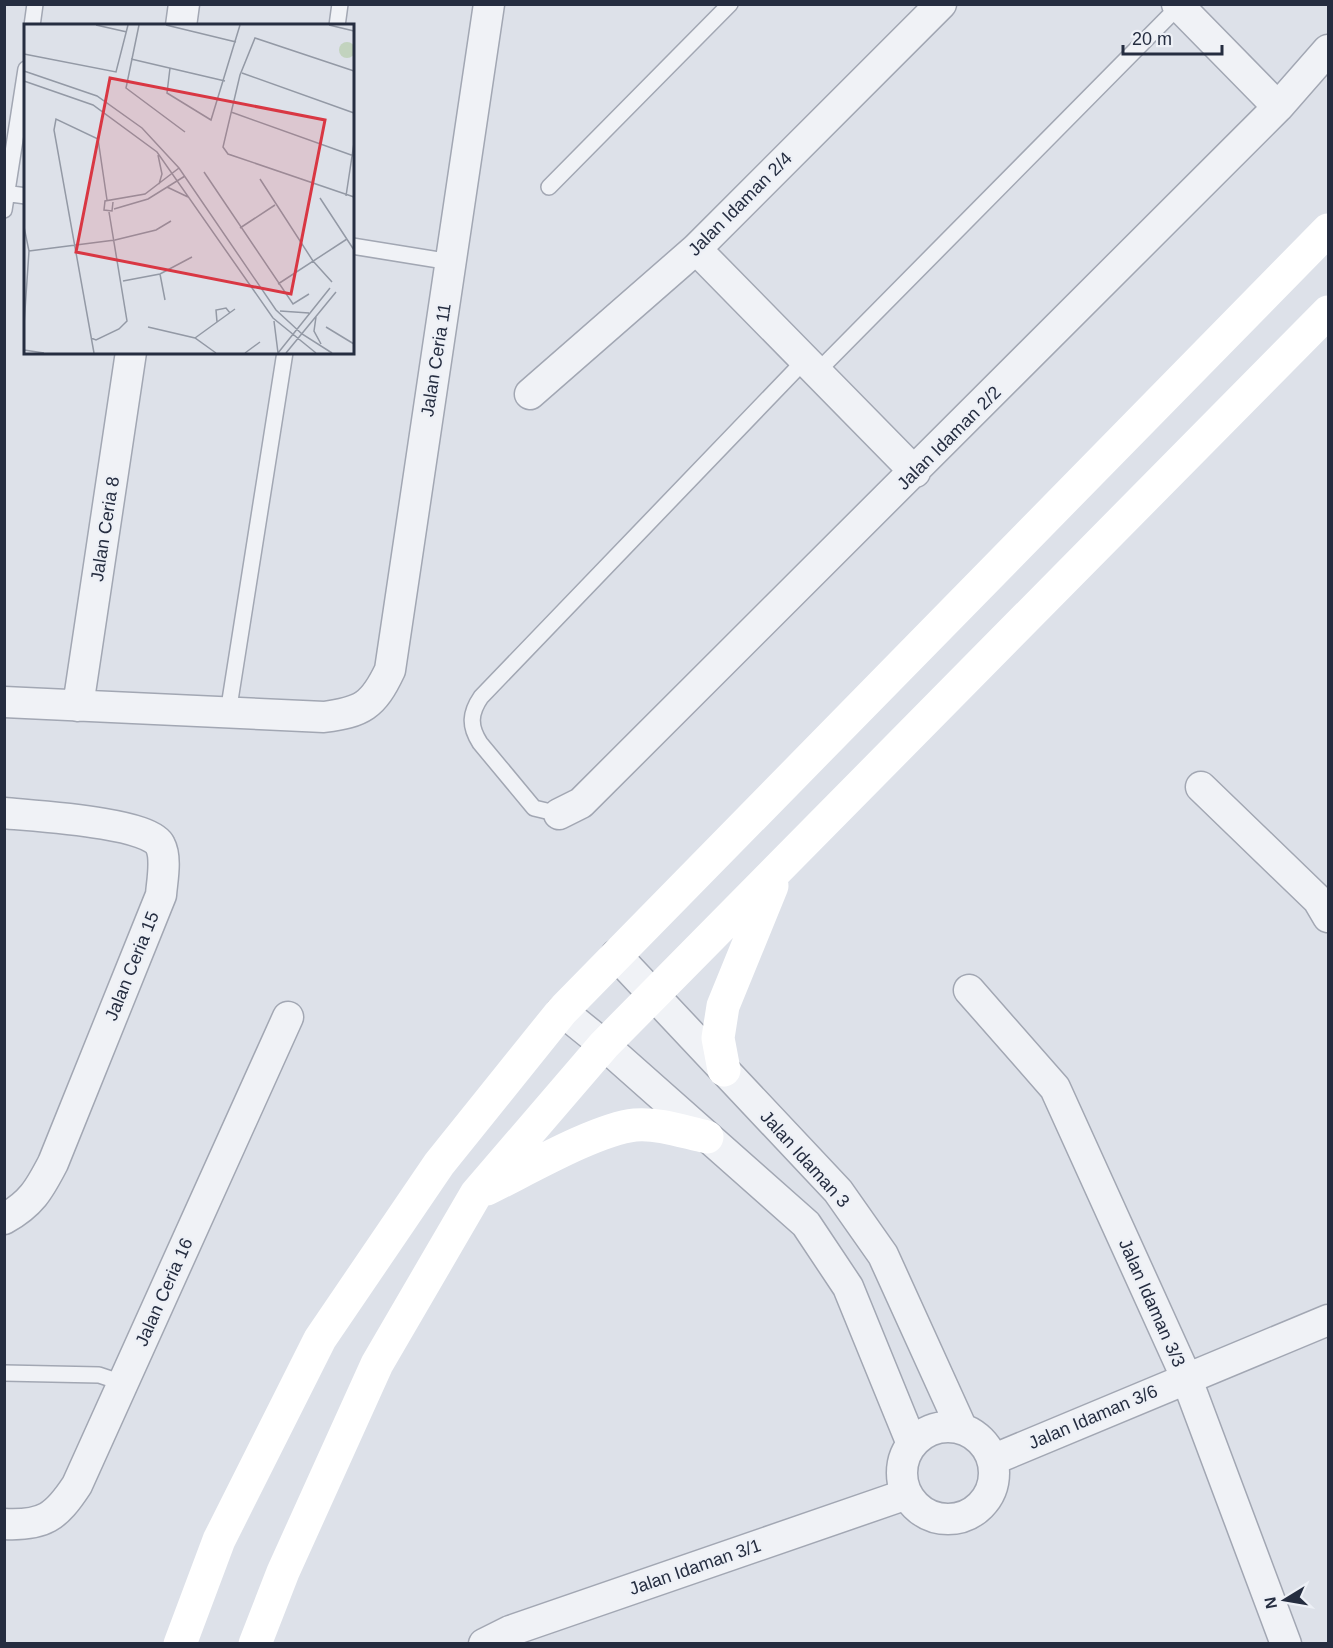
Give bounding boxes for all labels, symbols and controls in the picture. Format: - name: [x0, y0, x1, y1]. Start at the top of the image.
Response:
- scale bar: [1123, 18, 1222, 56]
- inset map: [24, 24, 354, 354]
- text: 20 m: [1132, 29, 1172, 49]
- street label: Jalan Idaman 2/4: [684, 148, 796, 260]
- street label: Jalan Ceria 11: [417, 302, 455, 418]
- street label: Jalan Idaman 2/2: [893, 382, 1005, 494]
- street label: Jalan Ceria 8: [87, 475, 123, 583]
- street label: Jalan Ceria 15: [101, 908, 163, 1024]
- street label: Jalan Idaman 3: [756, 1107, 854, 1211]
- street label: Jalan Ceria 16: [131, 1235, 197, 1349]
- street label: Jalan Idaman 3/3: [1115, 1236, 1189, 1370]
- street label: Jalan Idaman 3/6: [1026, 1381, 1160, 1453]
- street label: Jalan Idaman 3/1: [626, 1535, 764, 1599]
- north arrow: [1255, 1570, 1315, 1630]
- text: N: [1261, 1595, 1280, 1610]

